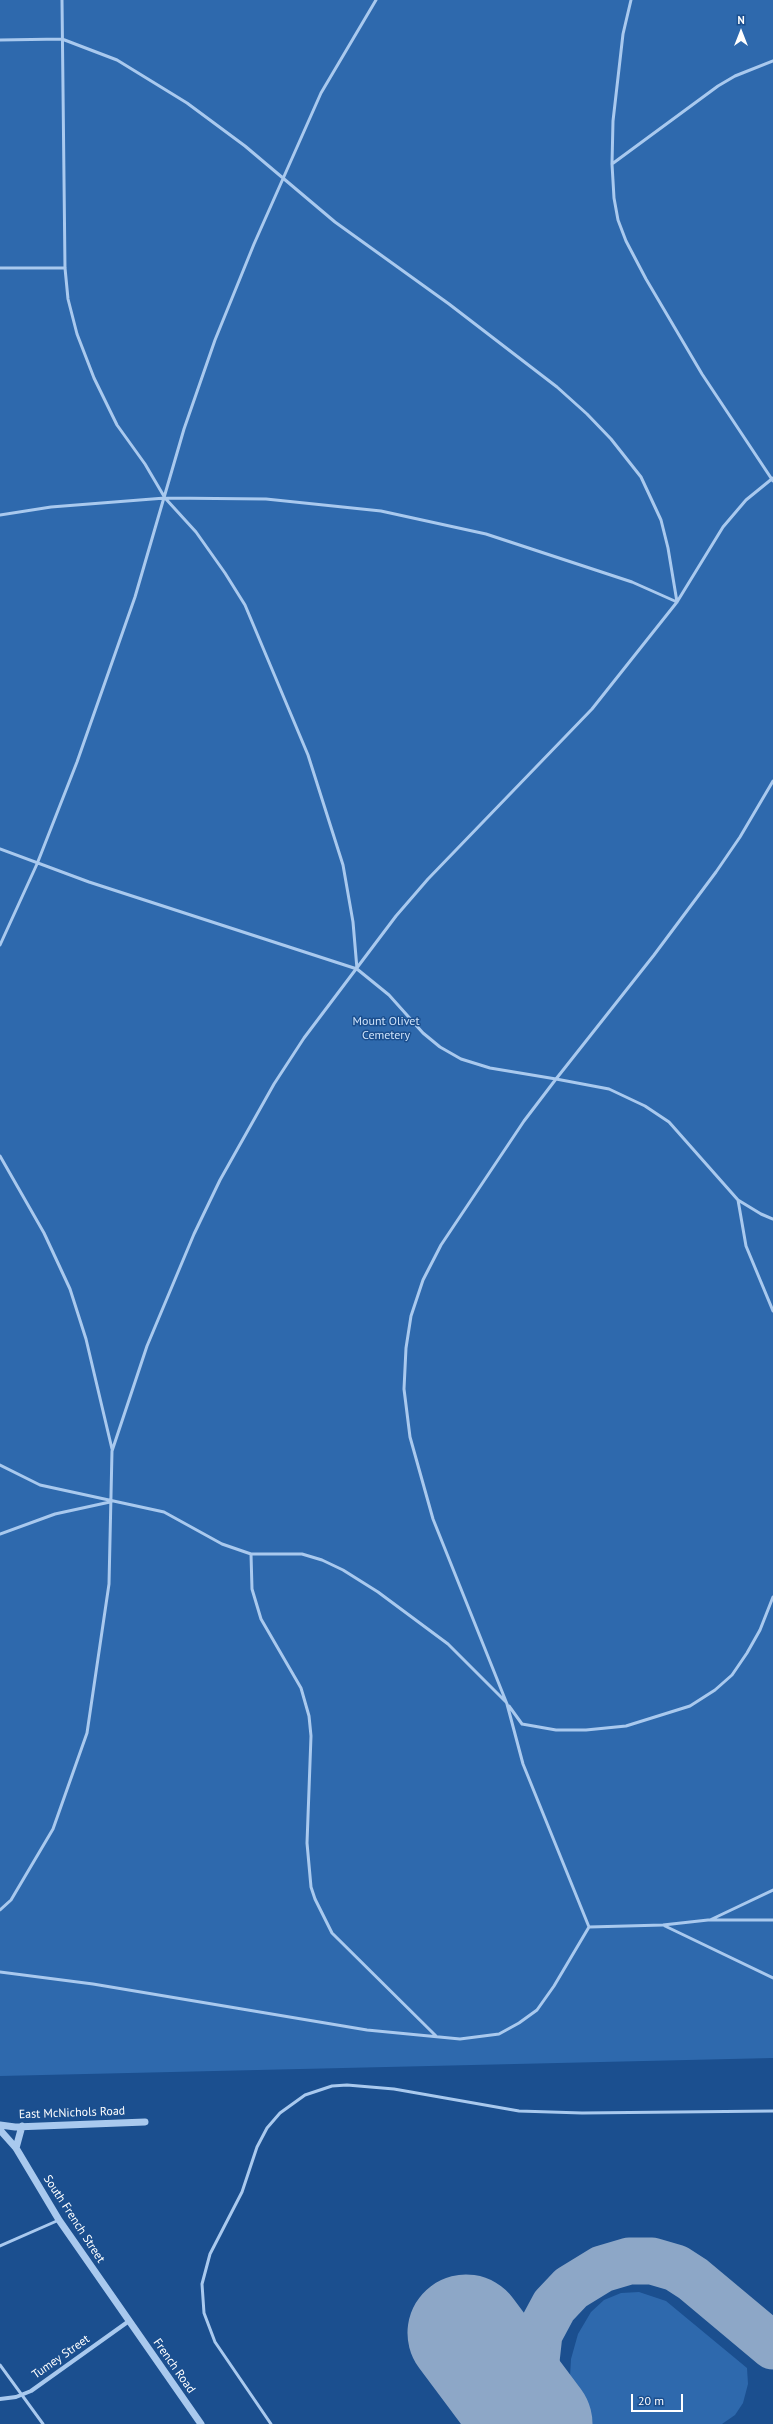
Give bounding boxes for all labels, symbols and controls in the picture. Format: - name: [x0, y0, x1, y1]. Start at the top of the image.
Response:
- north arrow: [721, 12, 761, 52]
- text: N: [737, 13, 745, 27]
- park label: Mount Olivet Cemetery: [353, 1015, 419, 1043]
- street label: East McNichols Road: [19, 2104, 125, 2122]
- street label: South French Street: [40, 2172, 108, 2266]
- street label: Tumey Street: [29, 2332, 93, 2382]
- street label: French Road: [150, 2336, 198, 2396]
- scale bar: [633, 2386, 685, 2412]
- text: 20 m: [638, 2393, 664, 2408]

